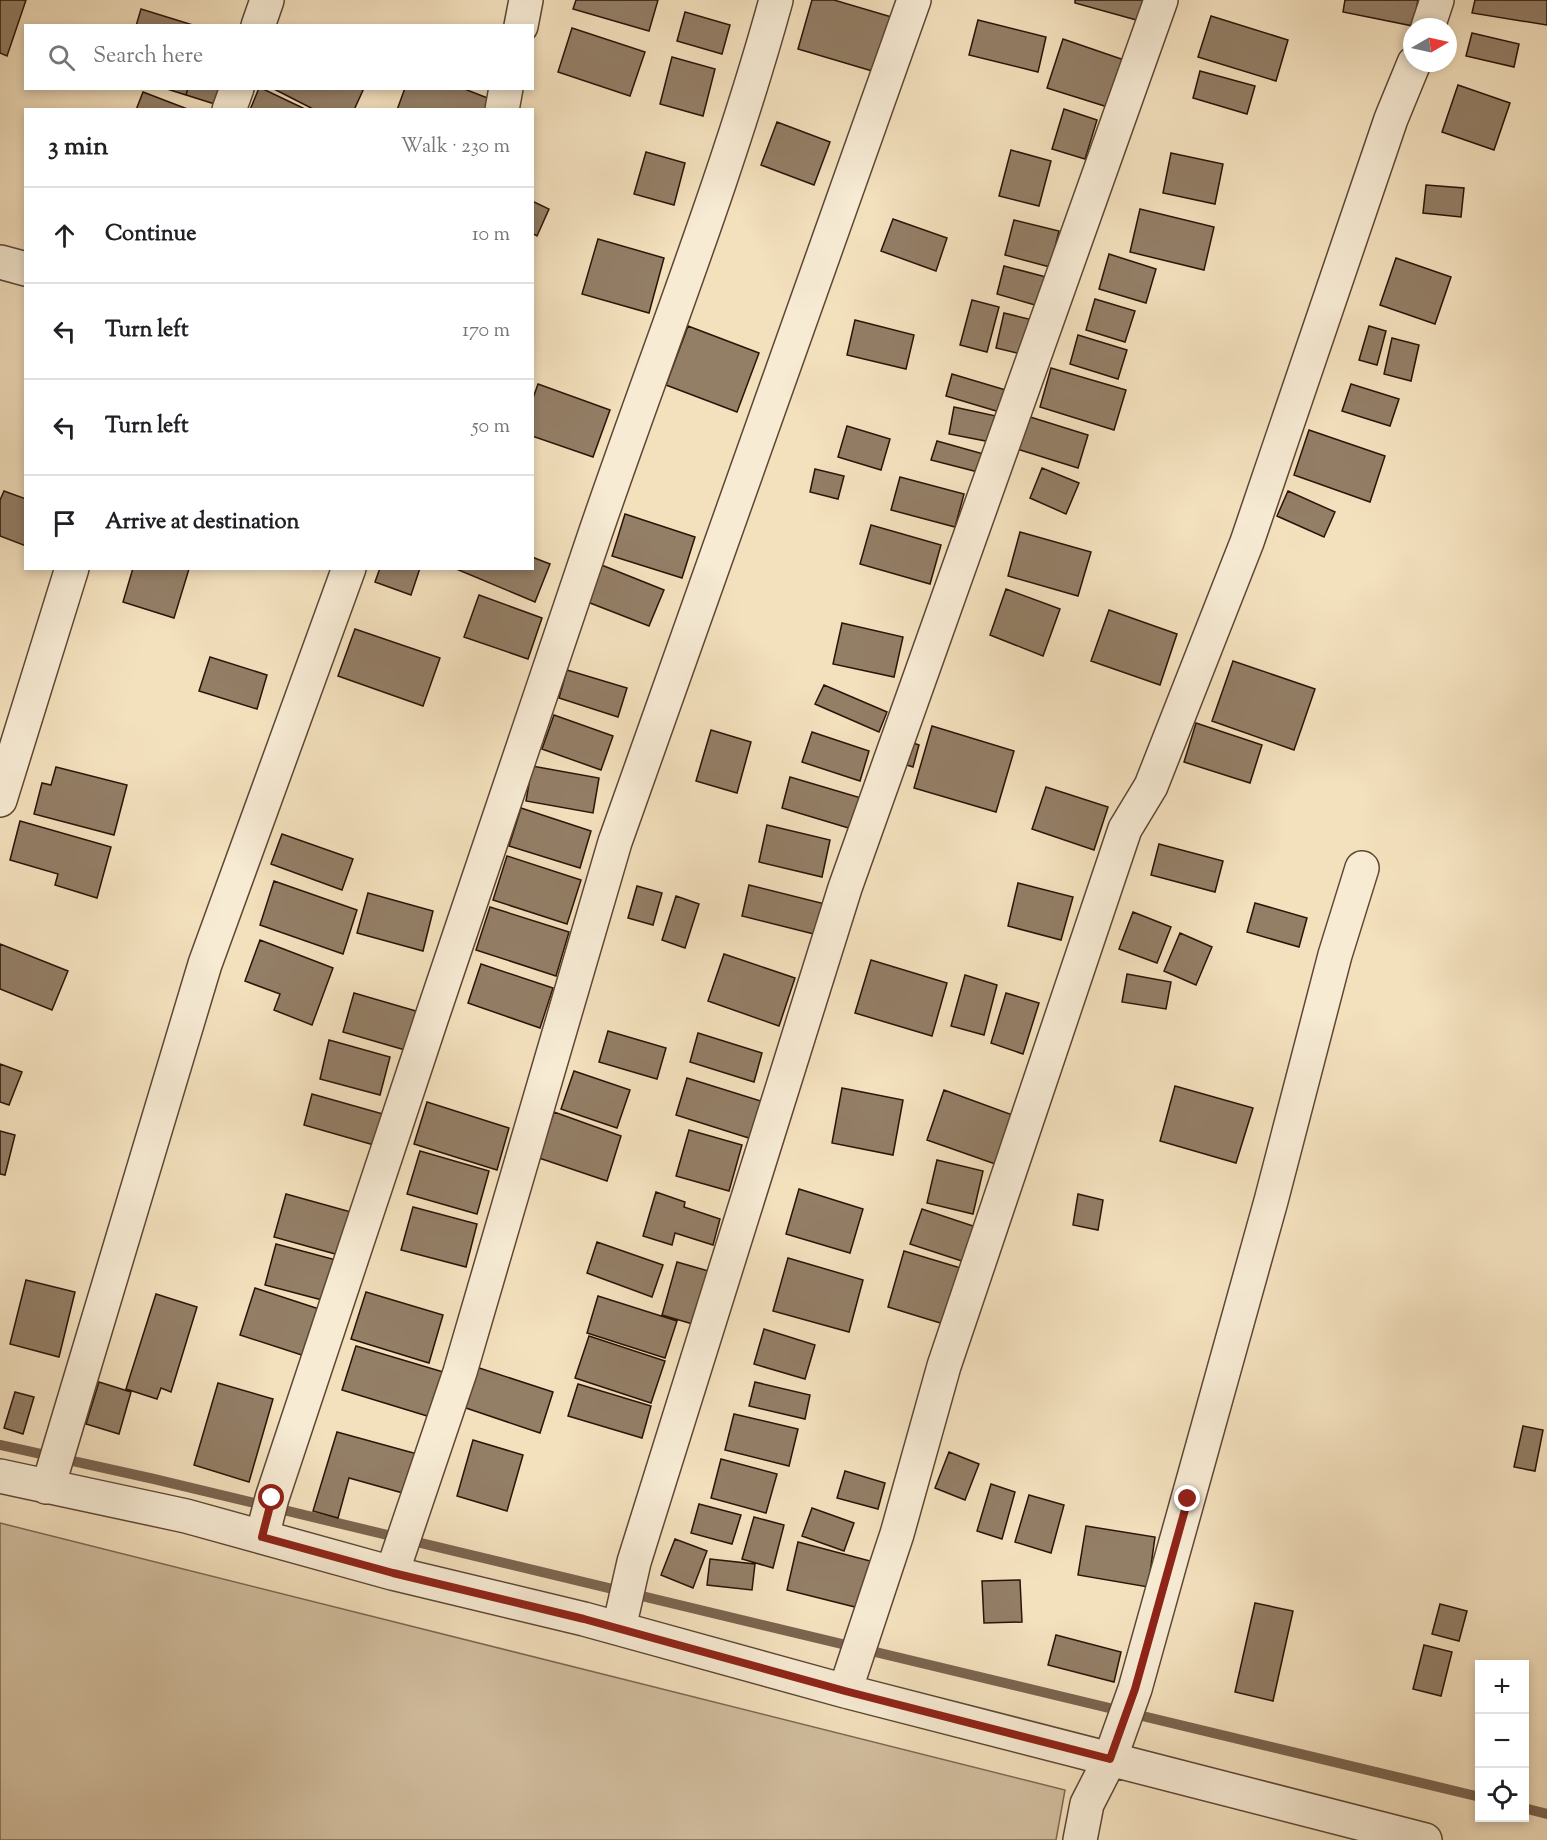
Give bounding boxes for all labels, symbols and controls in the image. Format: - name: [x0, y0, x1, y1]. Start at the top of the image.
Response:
- north arrow: [1403, 18, 1457, 72]
- search box: [24, 24, 534, 90]
- icon: search: [45, 41, 78, 74]
- text: Search here: [93, 41, 203, 73]
- text: 3 min: [48, 129, 108, 166]
- text: Walk · 230 m: [401, 133, 510, 162]
- icon: ahead: [48, 219, 81, 252]
- text: Continue: [105, 219, 196, 251]
- text: 10 m: [472, 221, 510, 250]
- icon: left: [48, 315, 81, 348]
- text: Turn left: [105, 315, 188, 347]
- text: 170 m: [462, 317, 510, 346]
- icon: left: [48, 411, 81, 444]
- text: Turn left: [105, 411, 188, 443]
- text: 50 m: [472, 413, 510, 442]
- icon: arrive: [48, 507, 81, 540]
- text: Arrive at destination: [105, 507, 300, 539]
- route start: [258, 1484, 284, 1510]
- route end: [1174, 1485, 1200, 1511]
- map controls: [1475, 1660, 1529, 1822]
- button: +: [1475, 1660, 1529, 1714]
- button: −: [1475, 1714, 1529, 1768]
- button: locate: [1475, 1768, 1529, 1822]

